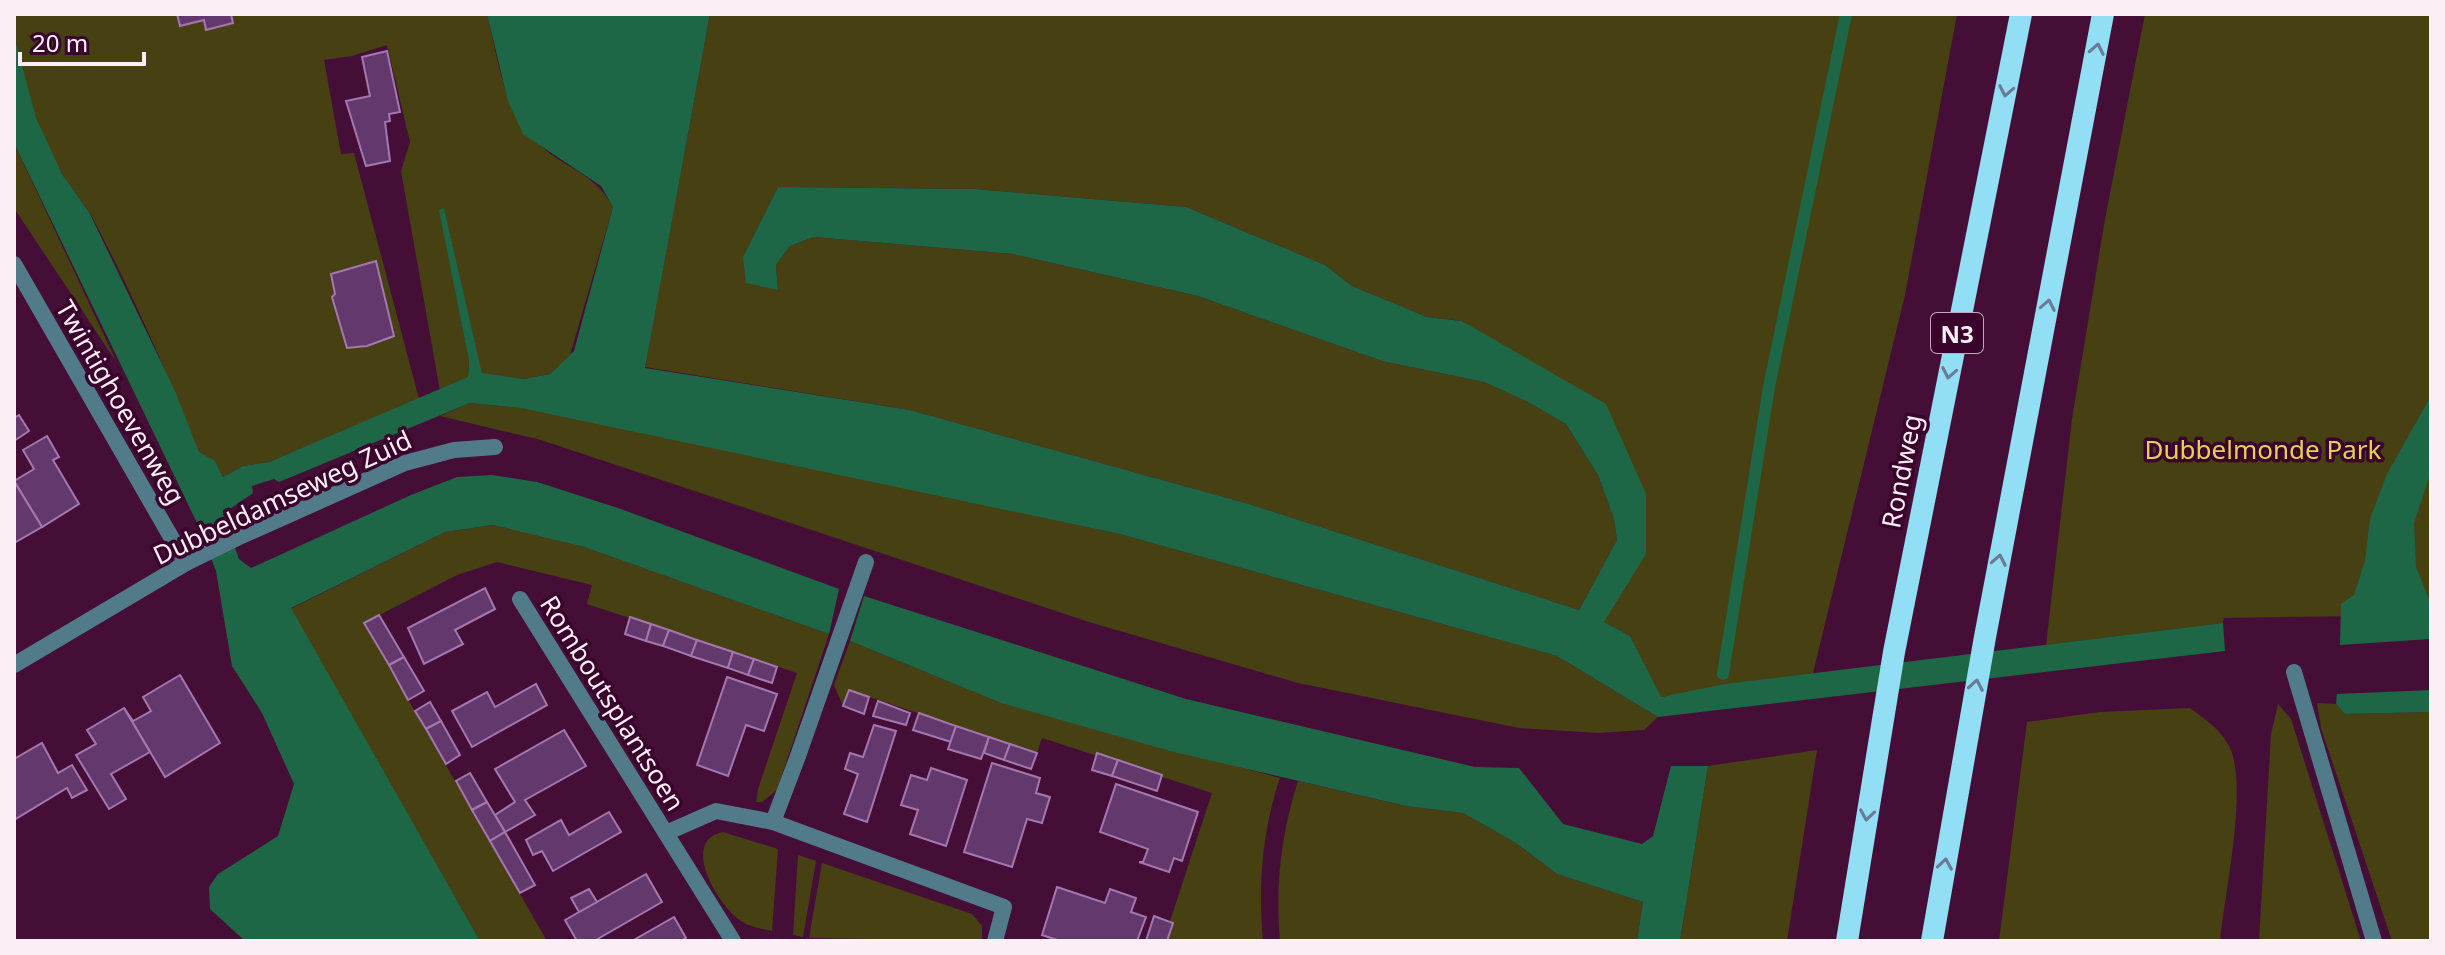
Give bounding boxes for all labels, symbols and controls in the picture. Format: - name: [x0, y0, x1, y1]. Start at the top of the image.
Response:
- scale bar: [20, 16, 144, 66]
- text: 20 m: [32, 26, 88, 59]
- one-way arrow: [2087, 43, 2104, 56]
- one-way arrow: [1998, 84, 2015, 97]
- street label: Twintighoevenweg: [48, 293, 194, 511]
- one-way arrow: [2039, 299, 2056, 312]
- road number: N3: [1931, 313, 1983, 353]
- one-way arrow: [1942, 366, 1959, 380]
- street label: Rondweg: [1872, 411, 1930, 531]
- street label: Dubbeldamseweg Zuid: [147, 421, 417, 573]
- park label: Dubbelmonde Park: [2145, 431, 2382, 467]
- one-way arrow: [1990, 553, 2007, 567]
- street label: Romboutsplantsoen: [532, 589, 694, 817]
- one-way arrow: [1966, 678, 1983, 692]
- one-way arrow: [1859, 808, 1876, 821]
- one-way arrow: [1936, 857, 1953, 871]

